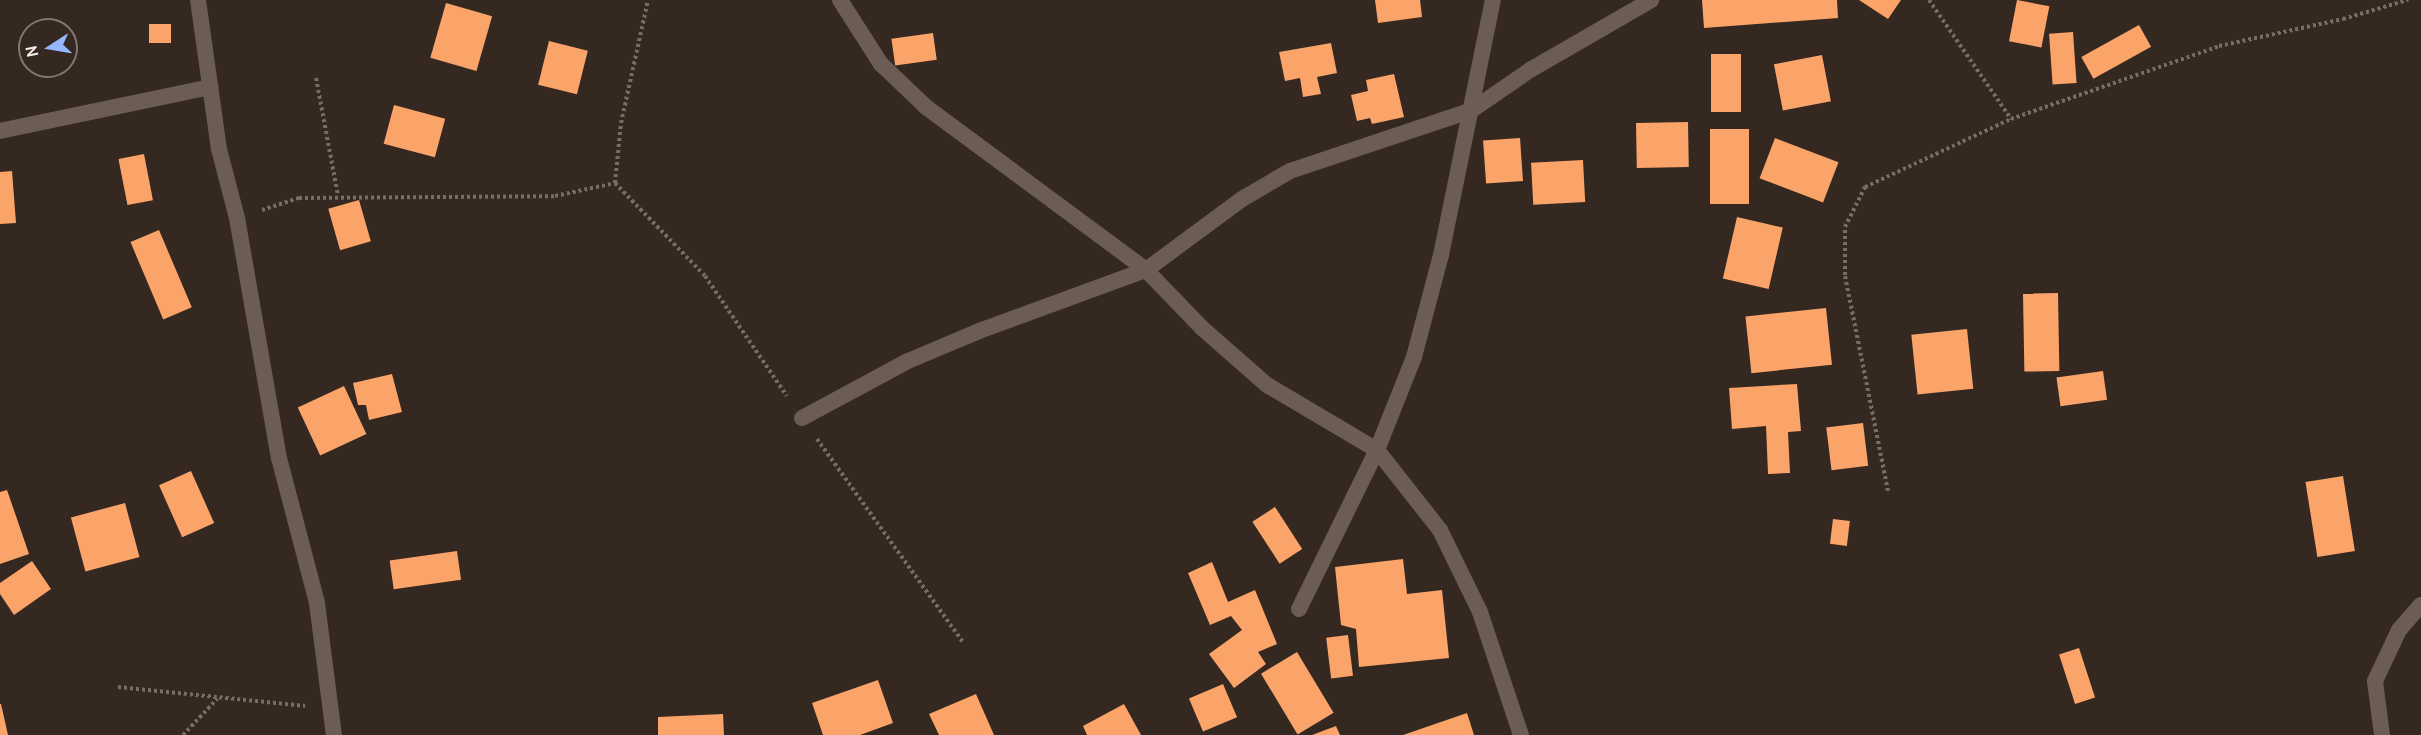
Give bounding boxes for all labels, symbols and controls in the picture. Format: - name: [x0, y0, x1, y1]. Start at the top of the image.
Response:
- north arrow: [18, 18, 78, 78]
- text: N: [21, 44, 42, 59]

